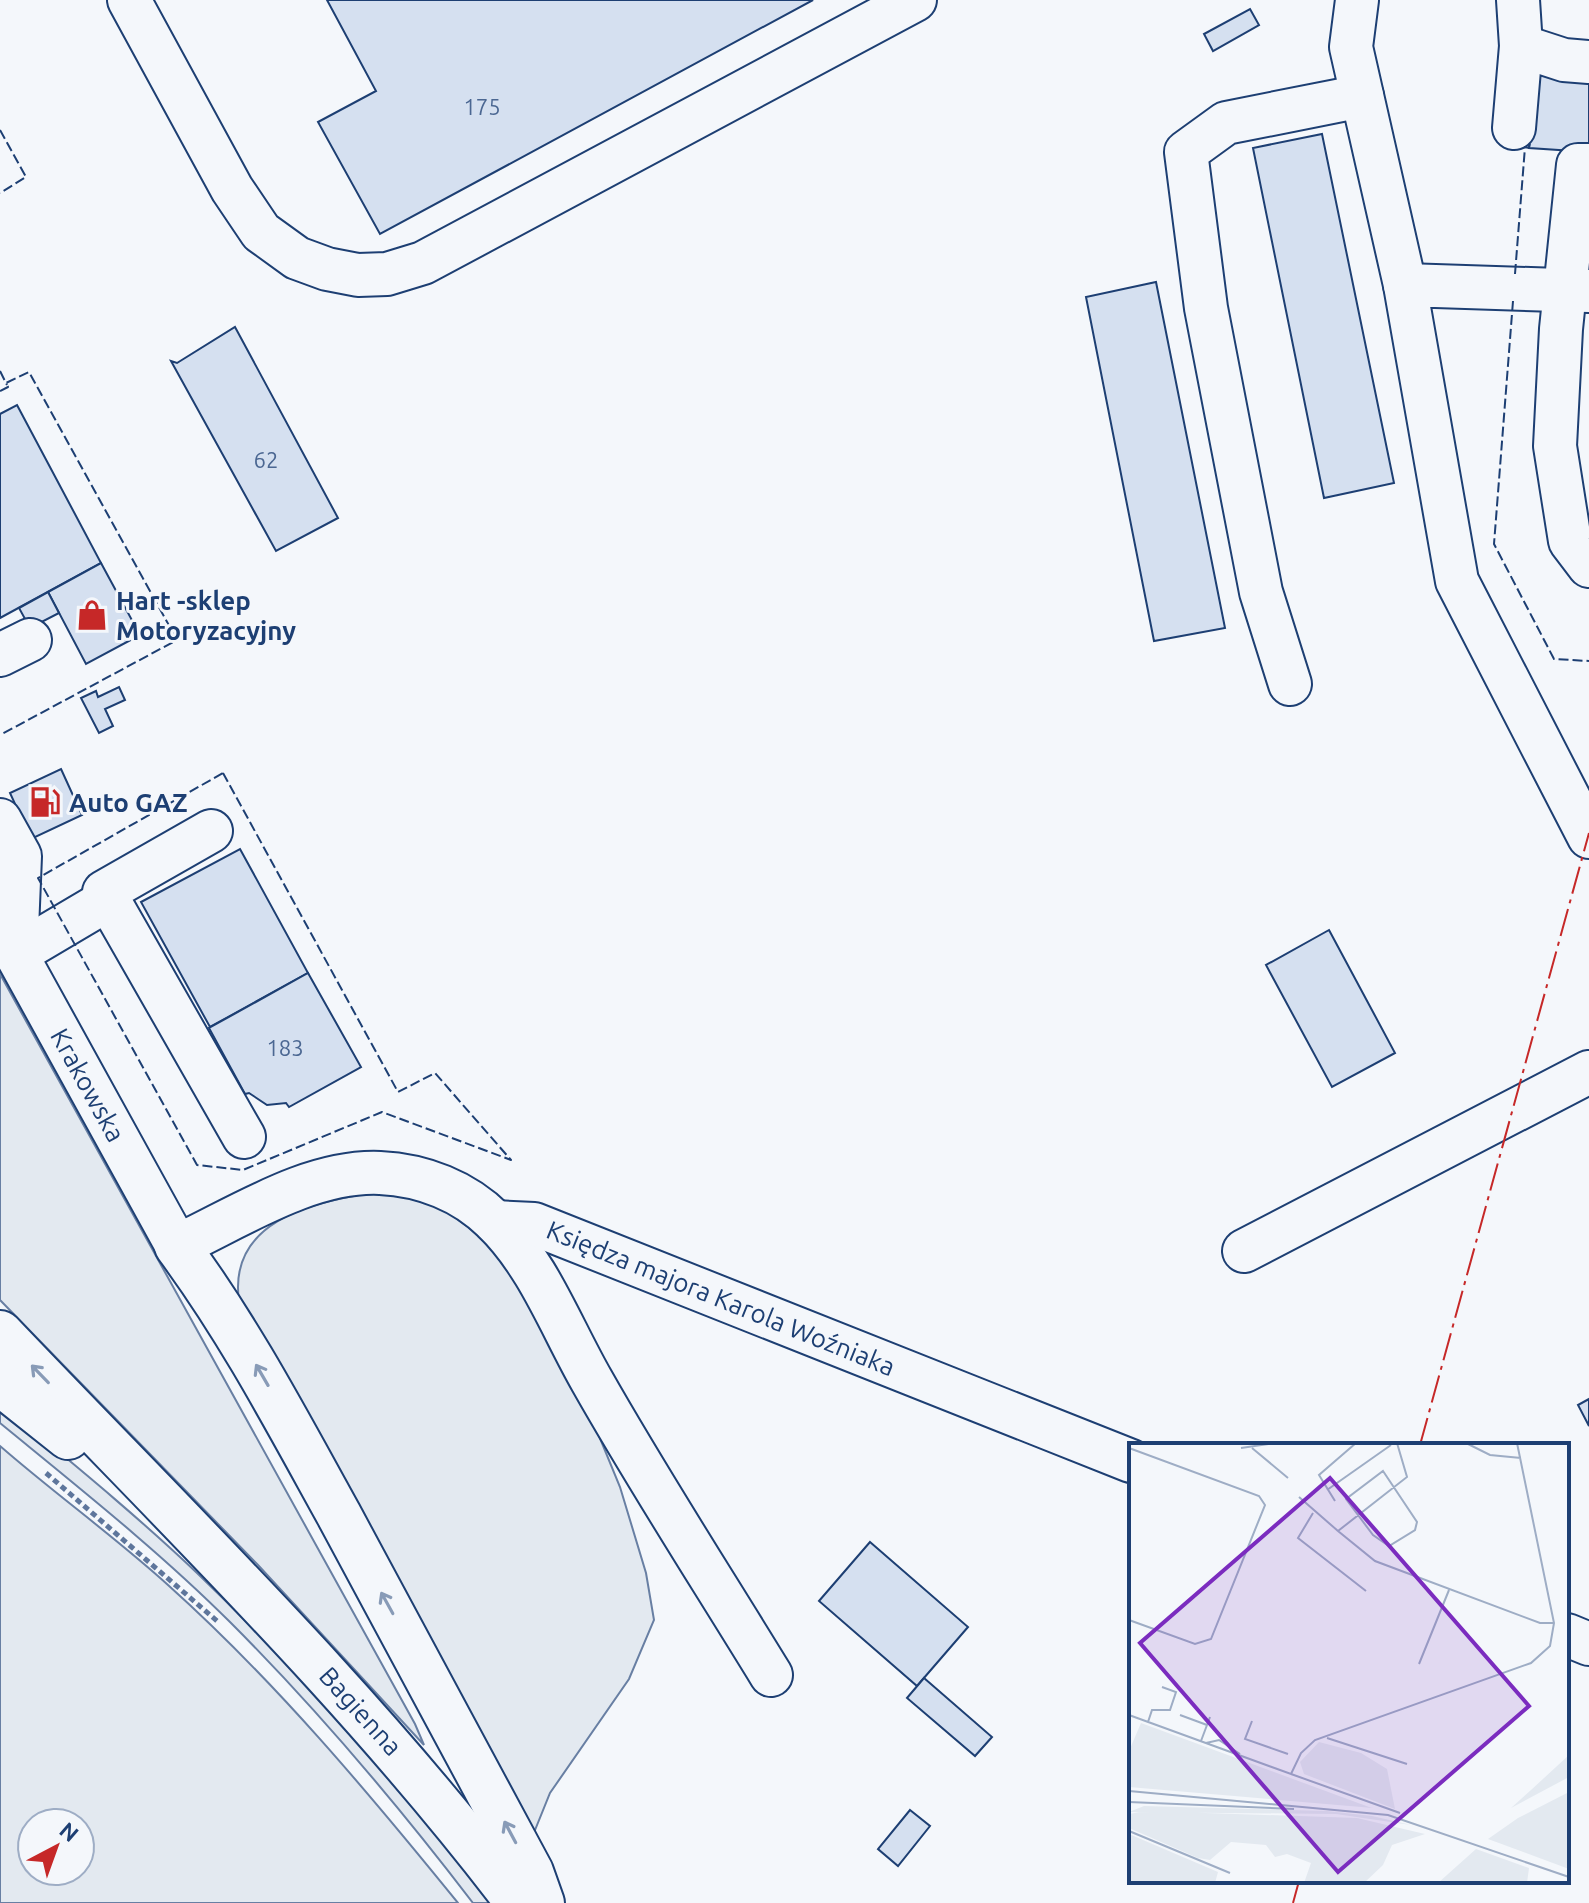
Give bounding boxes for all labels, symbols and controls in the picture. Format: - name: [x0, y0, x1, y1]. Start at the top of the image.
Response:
- house number: 175: [463, 94, 501, 119]
- house number: 62: [254, 447, 278, 472]
- place label: Hart -sklep Motoryzacyjny: [116, 586, 296, 645]
- shop icon: Hart -sklep Motoryzacyjny: [75, 598, 109, 632]
- fuel station icon: Auto GAZ: [28, 785, 62, 819]
- place label: Auto GAZ: [69, 788, 188, 817]
- street label: Krakowska: [45, 1023, 131, 1147]
- house number: 183: [266, 1035, 304, 1060]
- street label: Księdza majora Karola Woźniaka: [543, 1215, 899, 1381]
- one-way arrow: [30, 1364, 49, 1384]
- one-way arrow: [254, 1364, 270, 1387]
- inset map: [1129, 1443, 1569, 1883]
- one-way arrow: [379, 1592, 395, 1615]
- street label: Bagienna: [314, 1661, 408, 1761]
- north arrow: [16, 1807, 96, 1887]
- text: N: [55, 1817, 84, 1846]
- one-way arrow: [502, 1821, 518, 1844]

